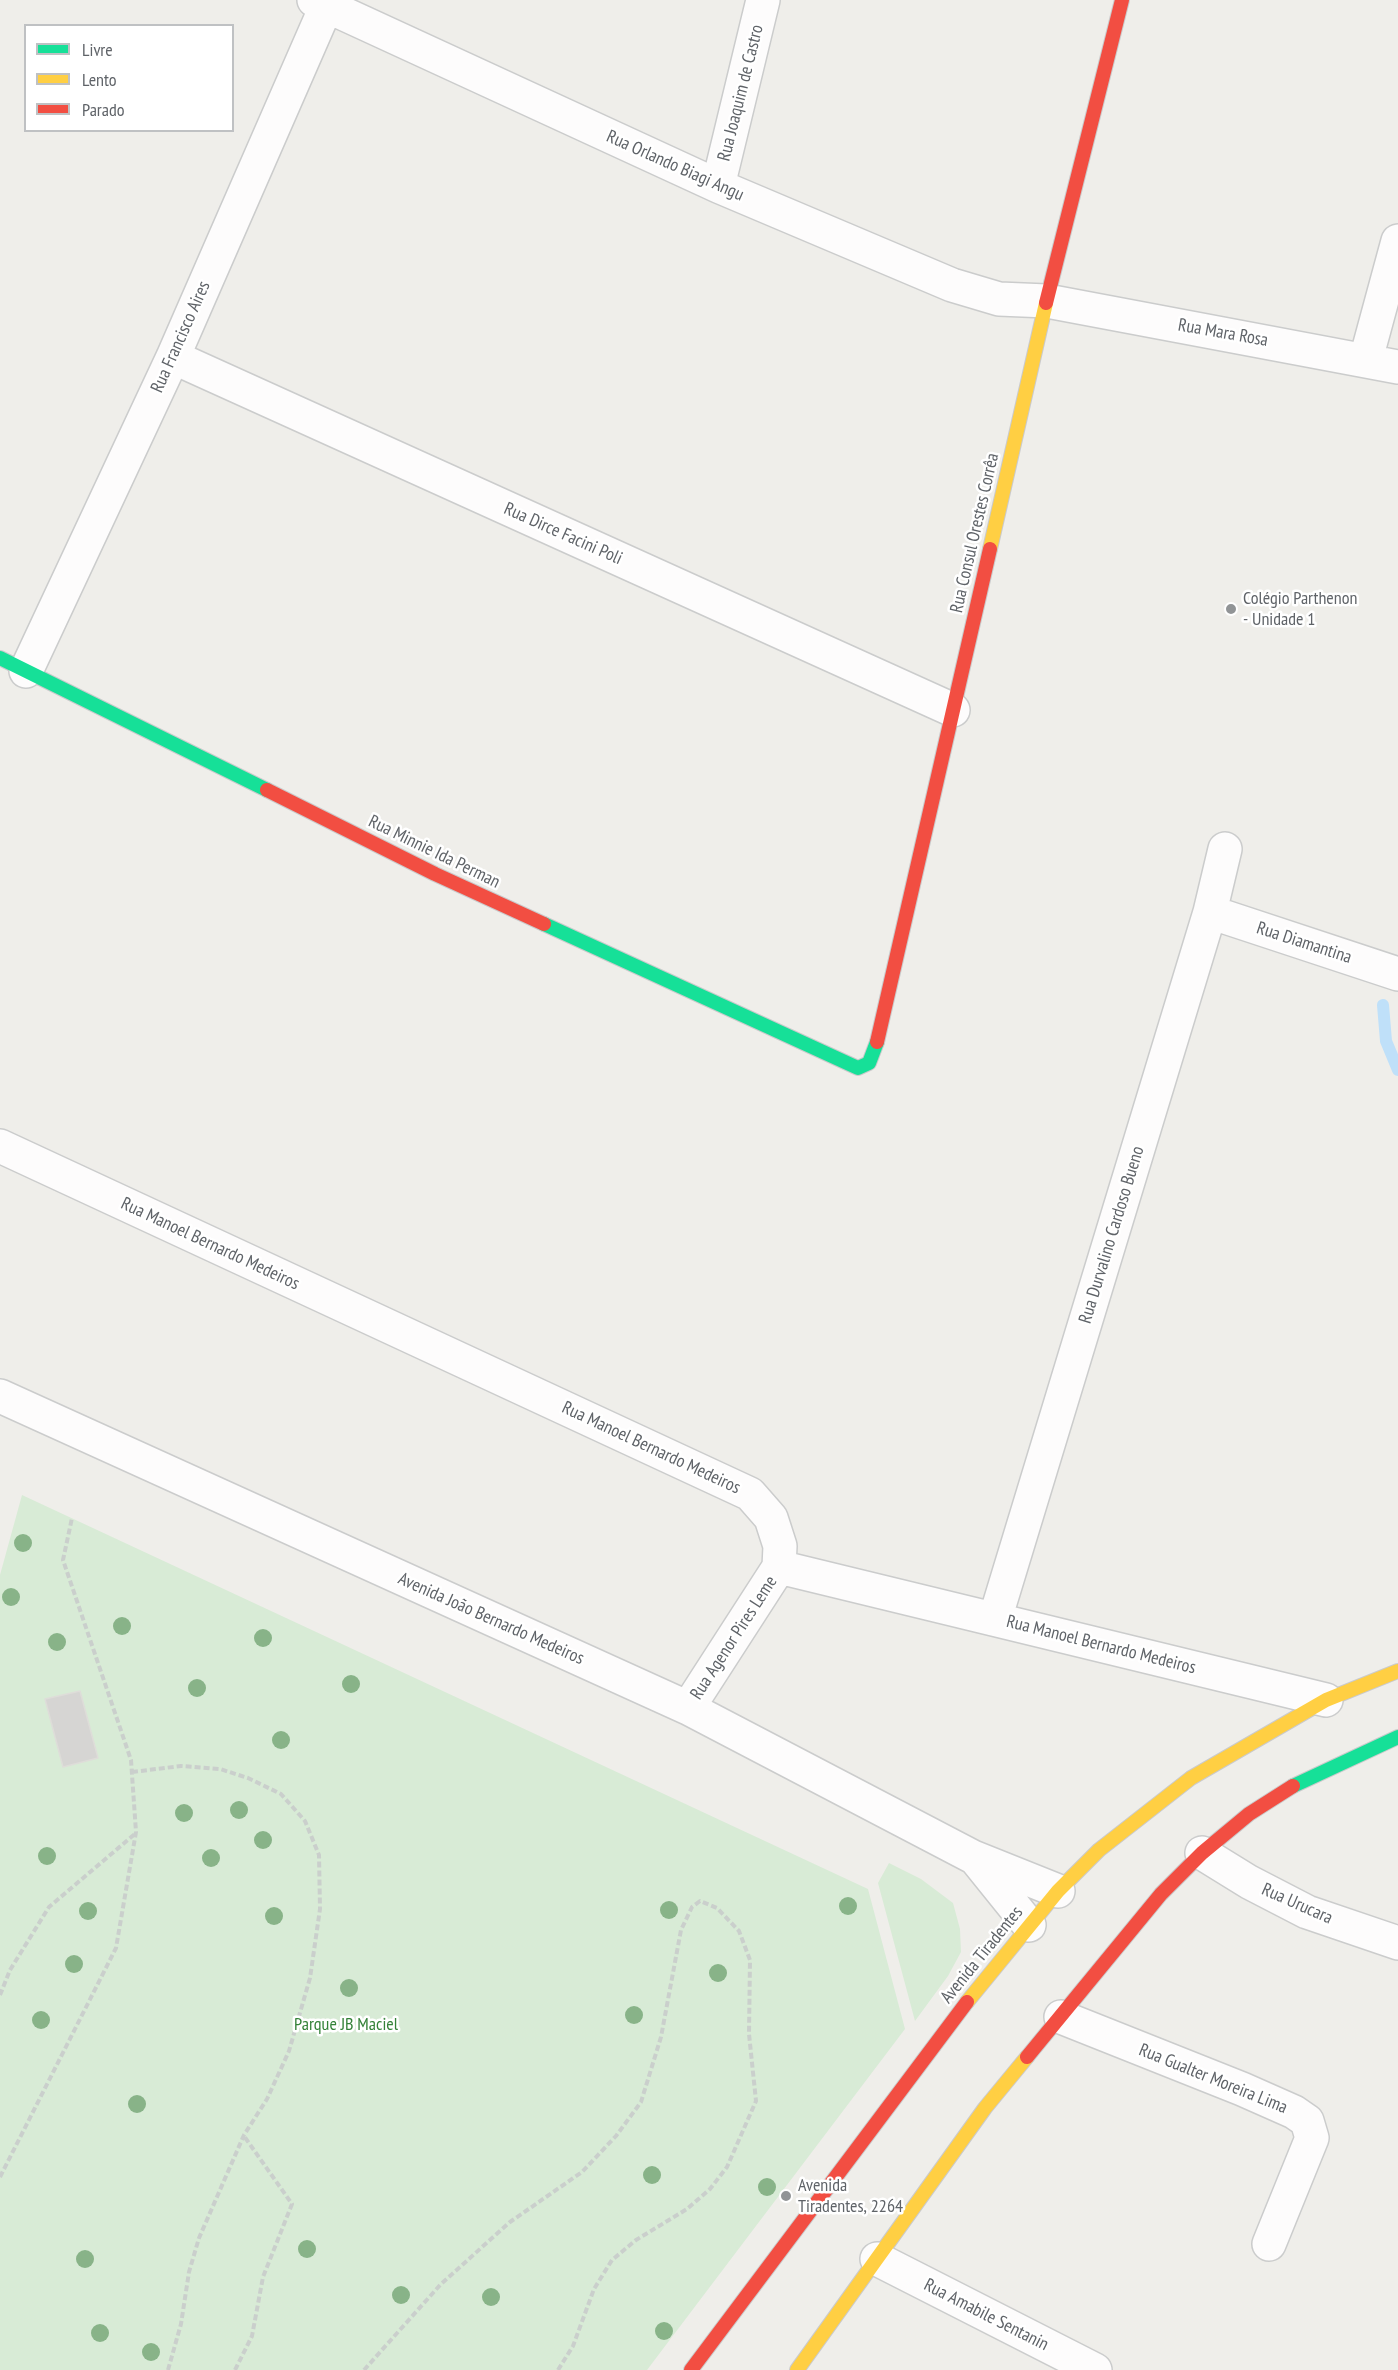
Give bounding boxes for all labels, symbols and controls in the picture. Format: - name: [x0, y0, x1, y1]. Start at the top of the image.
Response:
- street label: Rua Joaquim de Castro: [714, 23, 768, 163]
- legend: [24, 24, 234, 132]
- text: Livre: [82, 38, 113, 61]
- text: Lento: [82, 68, 117, 91]
- text: Parado: [82, 98, 125, 121]
- street label: Rua Orlando Biagi Angu: [603, 126, 747, 206]
- street label: Rua Francisco Aires: [147, 278, 215, 396]
- street label: Rua Mara Rosa: [1176, 314, 1270, 352]
- street label: Rua Consul Orestes Corrêa: [946, 451, 1004, 615]
- street label: Rua Dirce Facini Poli: [501, 498, 625, 570]
- place label: Colégio Parthenon - Unidade 1: [1243, 588, 1357, 630]
- marker: Colégio Parthenon - Unidade 1: [1224, 602, 1238, 616]
- street label: Rua Minnie Ida Perman: [365, 811, 503, 893]
- street label: Rua Diamantina: [1254, 917, 1354, 969]
- street label: Rua Durvalino Cardoso Bueno: [1075, 1144, 1149, 1326]
- street label: Rua Manoel Bernardo Medeiros: [117, 1193, 303, 1295]
- street label: Rua Manoel Bernardo Medeiros: [558, 1397, 744, 1499]
- street label: Avenida João Bernardo Medeiros: [395, 1568, 587, 1670]
- street label: Rua Agenor Pires Leme: [686, 1572, 782, 1704]
- street label: Rua Manoel Bernardo Medeiros: [1004, 1611, 1198, 1679]
- street label: Rua Urucara: [1258, 1879, 1336, 1929]
- street label: Avenida Tiradentes: [936, 1902, 1028, 2008]
- park label: Parque JB Maciel: [294, 2014, 398, 2036]
- street label: Rua Gualter Moreira Lima: [1136, 2039, 1290, 2119]
- place label: Avenida Tiradentes, 2264: [798, 2175, 903, 2218]
- marker: Avenida Tiradentes, 2264: [779, 2189, 793, 2203]
- street label: Rua Amabile Sentanin: [920, 2274, 1052, 2356]

